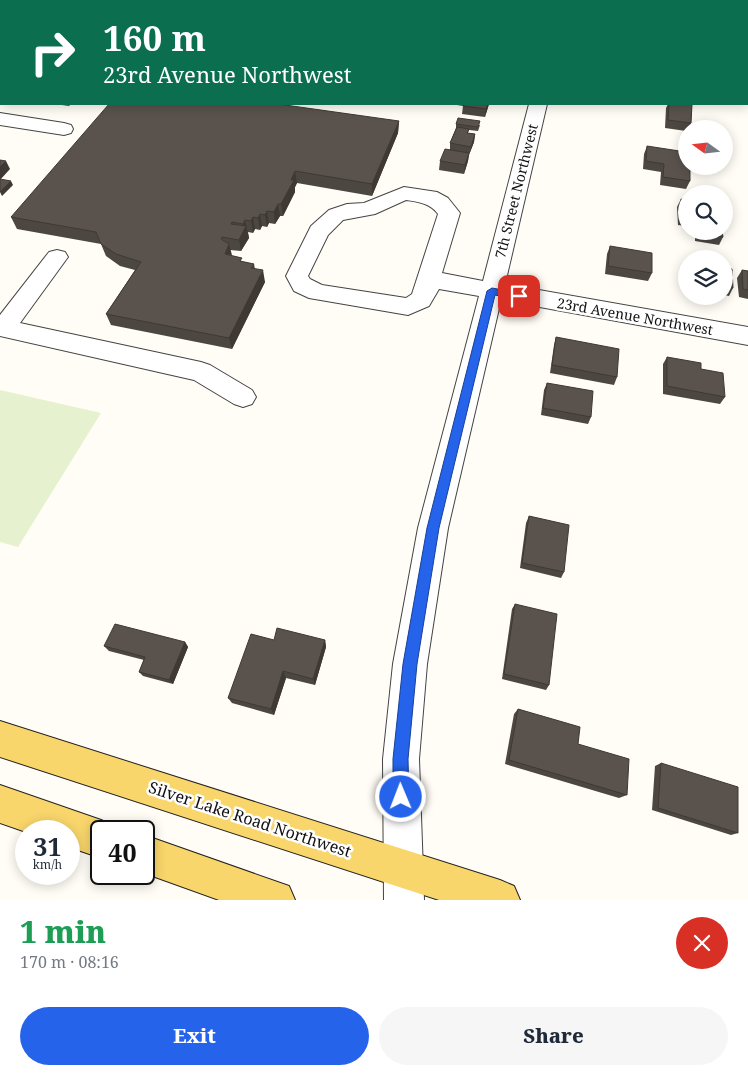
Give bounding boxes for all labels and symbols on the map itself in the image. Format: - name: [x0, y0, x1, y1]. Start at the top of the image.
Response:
- north arrow: [678, 120, 732, 175]
- street label: 7th Street Northwest: [490, 122, 542, 260]
- pin: [498, 275, 540, 317]
- street label: 23rd Avenue Northwest: [555, 293, 715, 339]
- position arrow: [374, 770, 426, 822]
- street label: Silver Lake Road Northwest: [146, 776, 354, 862]
- speed limit sign: 40: [90, 820, 155, 885]

